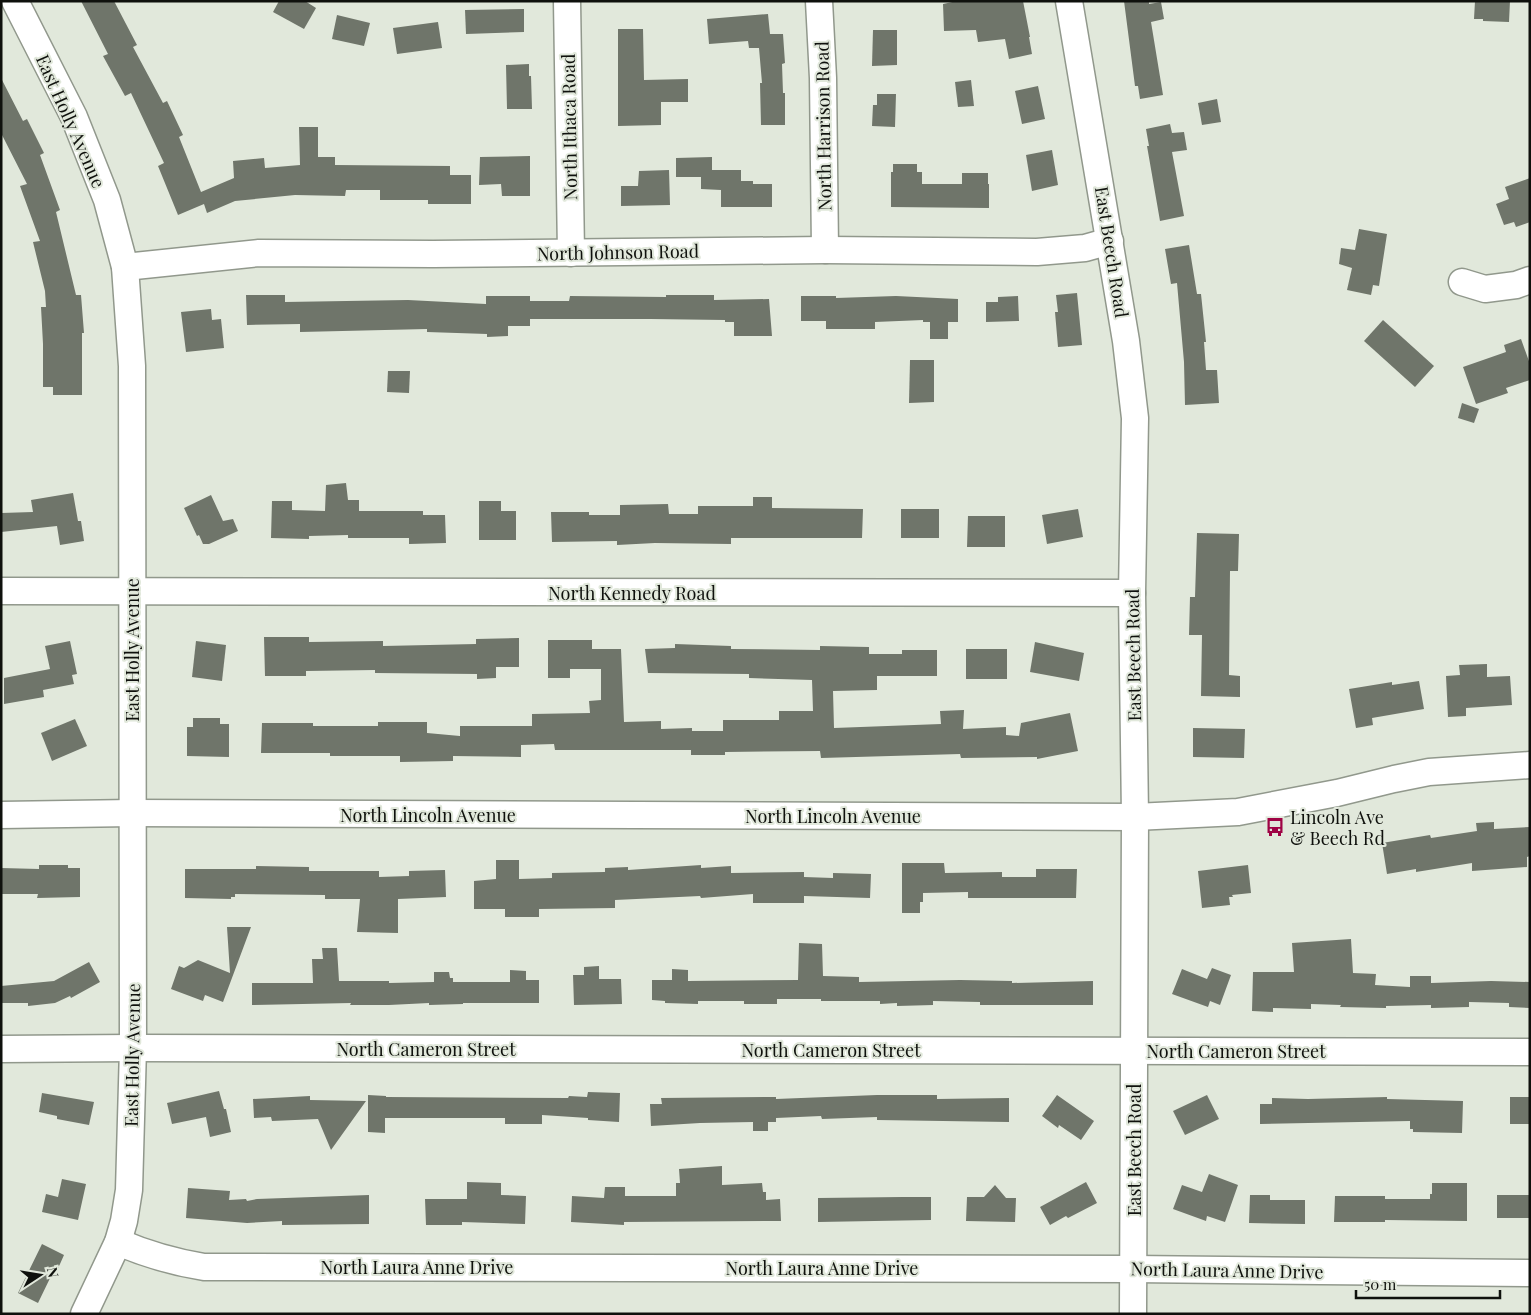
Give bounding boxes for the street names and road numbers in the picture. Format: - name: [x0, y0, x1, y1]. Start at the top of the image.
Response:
- street label: North Harrison Road: [810, 40, 836, 211]
- street label: East Holly Avenue: [31, 50, 111, 192]
- street label: North Ithaca Road: [556, 53, 582, 200]
- street label: East Beech Road: [1090, 185, 1134, 320]
- street label: North Johnson Road: [537, 239, 700, 265]
- street label: East Holly Avenue: [120, 578, 144, 722]
- street label: North Kennedy Road: [548, 581, 716, 605]
- street label: East Beech Road: [1120, 588, 1146, 722]
- street label: North Lincoln Avenue: [340, 803, 516, 827]
- street label: North Lincoln Avenue: [745, 804, 921, 828]
- street label: East Holly Avenue: [119, 983, 145, 1127]
- street label: North Cameron Street: [336, 1037, 516, 1061]
- street label: North Cameron Street: [741, 1038, 921, 1062]
- street label: North Cameron Street: [1146, 1039, 1326, 1063]
- street label: East Beech Road: [1122, 1083, 1146, 1216]
- street label: North Laura Anne Drive: [321, 1255, 513, 1279]
- street label: North Laura Anne Drive: [726, 1256, 918, 1280]
- street label: North Laura Anne Drive: [1130, 1256, 1324, 1284]

